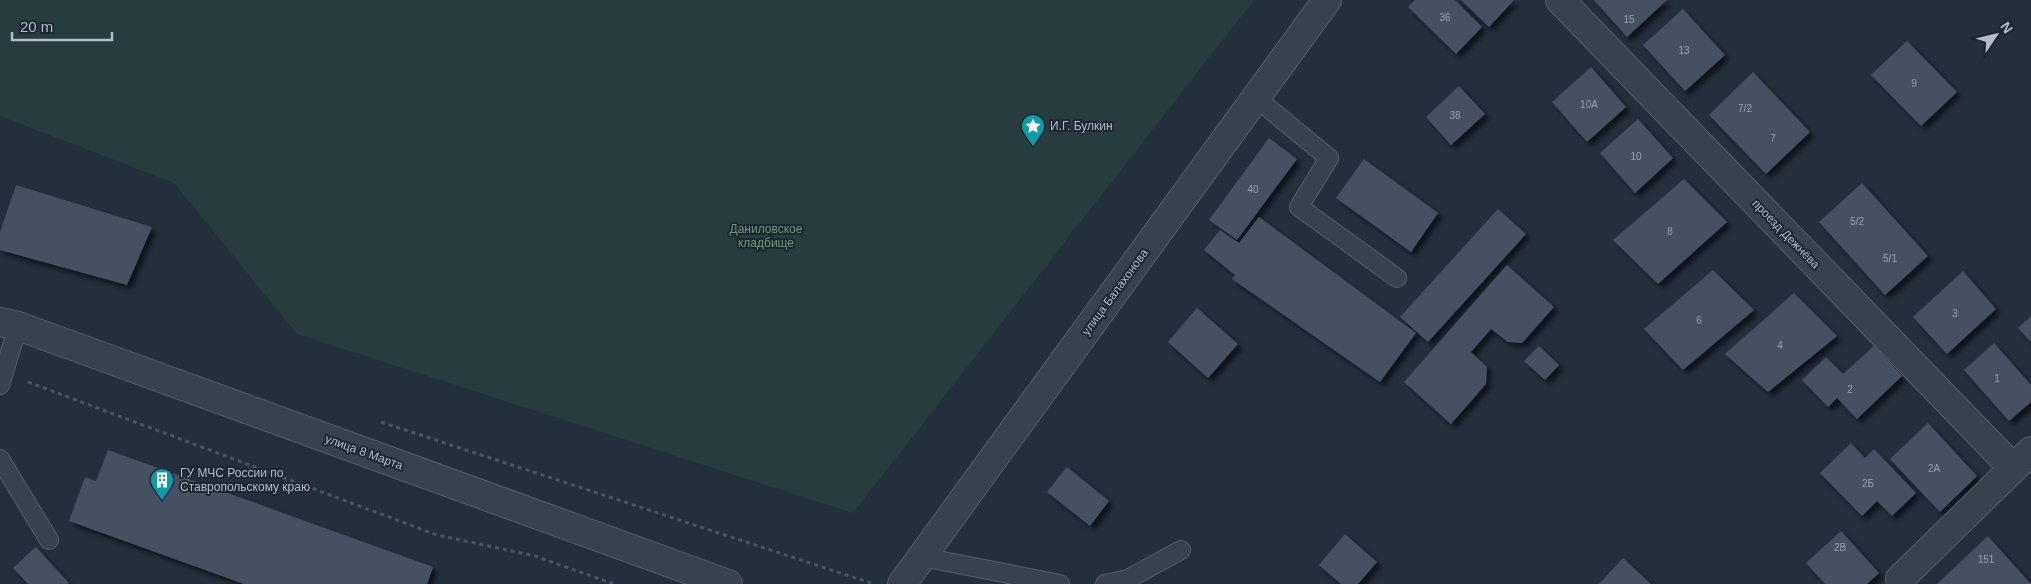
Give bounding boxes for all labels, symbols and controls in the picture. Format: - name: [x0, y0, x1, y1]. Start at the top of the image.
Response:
- scale bar: [12, 10, 112, 42]
- north arrow: [1971, 10, 2021, 60]
- house number: 36: [1439, 12, 1451, 23]
- house number: 15: [1623, 14, 1635, 25]
- text: 20 m: [20, 18, 53, 35]
- text: N: [1997, 19, 2016, 36]
- house number: 13: [1678, 45, 1690, 56]
- house number: 9: [1911, 78, 1917, 89]
- house number: 10А: [1580, 99, 1598, 110]
- house number: 7/2: [1738, 103, 1752, 114]
- house number: 38: [1449, 110, 1461, 121]
- place icon: И.Г. Булкин: [1020, 113, 1046, 147]
- place label: И.Г. Булкин: [1050, 119, 1113, 133]
- house number: 7: [1770, 133, 1776, 144]
- house number: 10: [1630, 151, 1642, 162]
- house number: 40: [1247, 184, 1259, 195]
- street label: проезд Дежнёва: [1749, 196, 1823, 272]
- house number: 5/2: [1850, 216, 1864, 227]
- park label: Даниловское кладбище: [730, 222, 803, 250]
- house number: 8: [1667, 226, 1673, 237]
- street label: улица Балахонова: [1079, 246, 1151, 338]
- house number: 5/1: [1883, 253, 1897, 264]
- house number: 3: [1952, 308, 1958, 319]
- house number: 6: [1696, 315, 1702, 326]
- house number: 4: [1777, 340, 1783, 351]
- house number: 1: [1994, 373, 2000, 384]
- house number: 2: [1847, 384, 1853, 395]
- street label: улица 8 Марта: [323, 431, 405, 473]
- house number: 2А: [1928, 463, 1940, 474]
- place label: ГУ МЧС России по Ставропольскому краю: [180, 466, 310, 494]
- building icon: ГУ МЧС России по Ставропольскому краю: [149, 467, 175, 501]
- house number: 2Б: [1862, 478, 1874, 489]
- house number: 2В: [1834, 542, 1846, 553]
- house number: 151: [1978, 554, 1995, 565]

